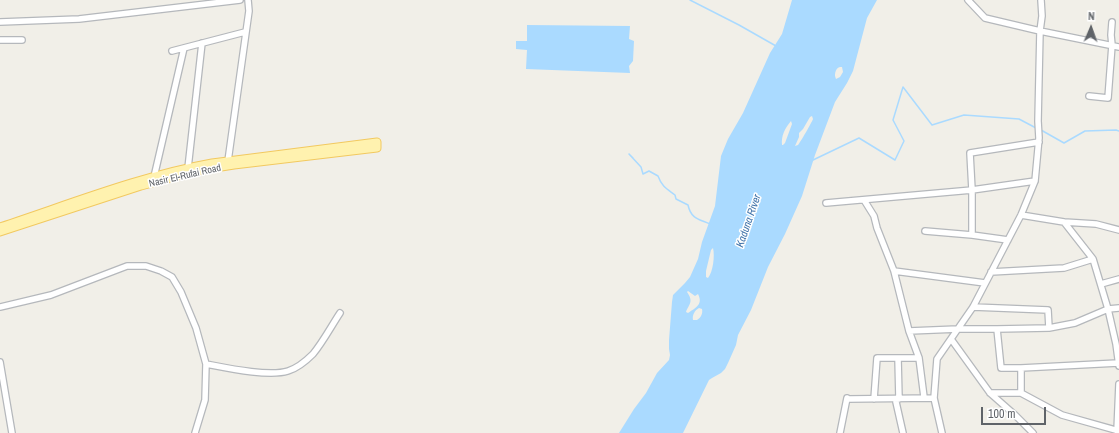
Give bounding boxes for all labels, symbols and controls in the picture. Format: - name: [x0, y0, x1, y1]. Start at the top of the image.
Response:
- north arrow: [1071, 8, 1111, 48]
- text: N: [1088, 9, 1095, 23]
- street label: Nasir El-Rufai Road: [148, 162, 222, 190]
- water label: Kaduna River: [734, 193, 764, 249]
- scale bar: [983, 399, 1048, 425]
- text: 100 m: [988, 406, 1015, 422]

